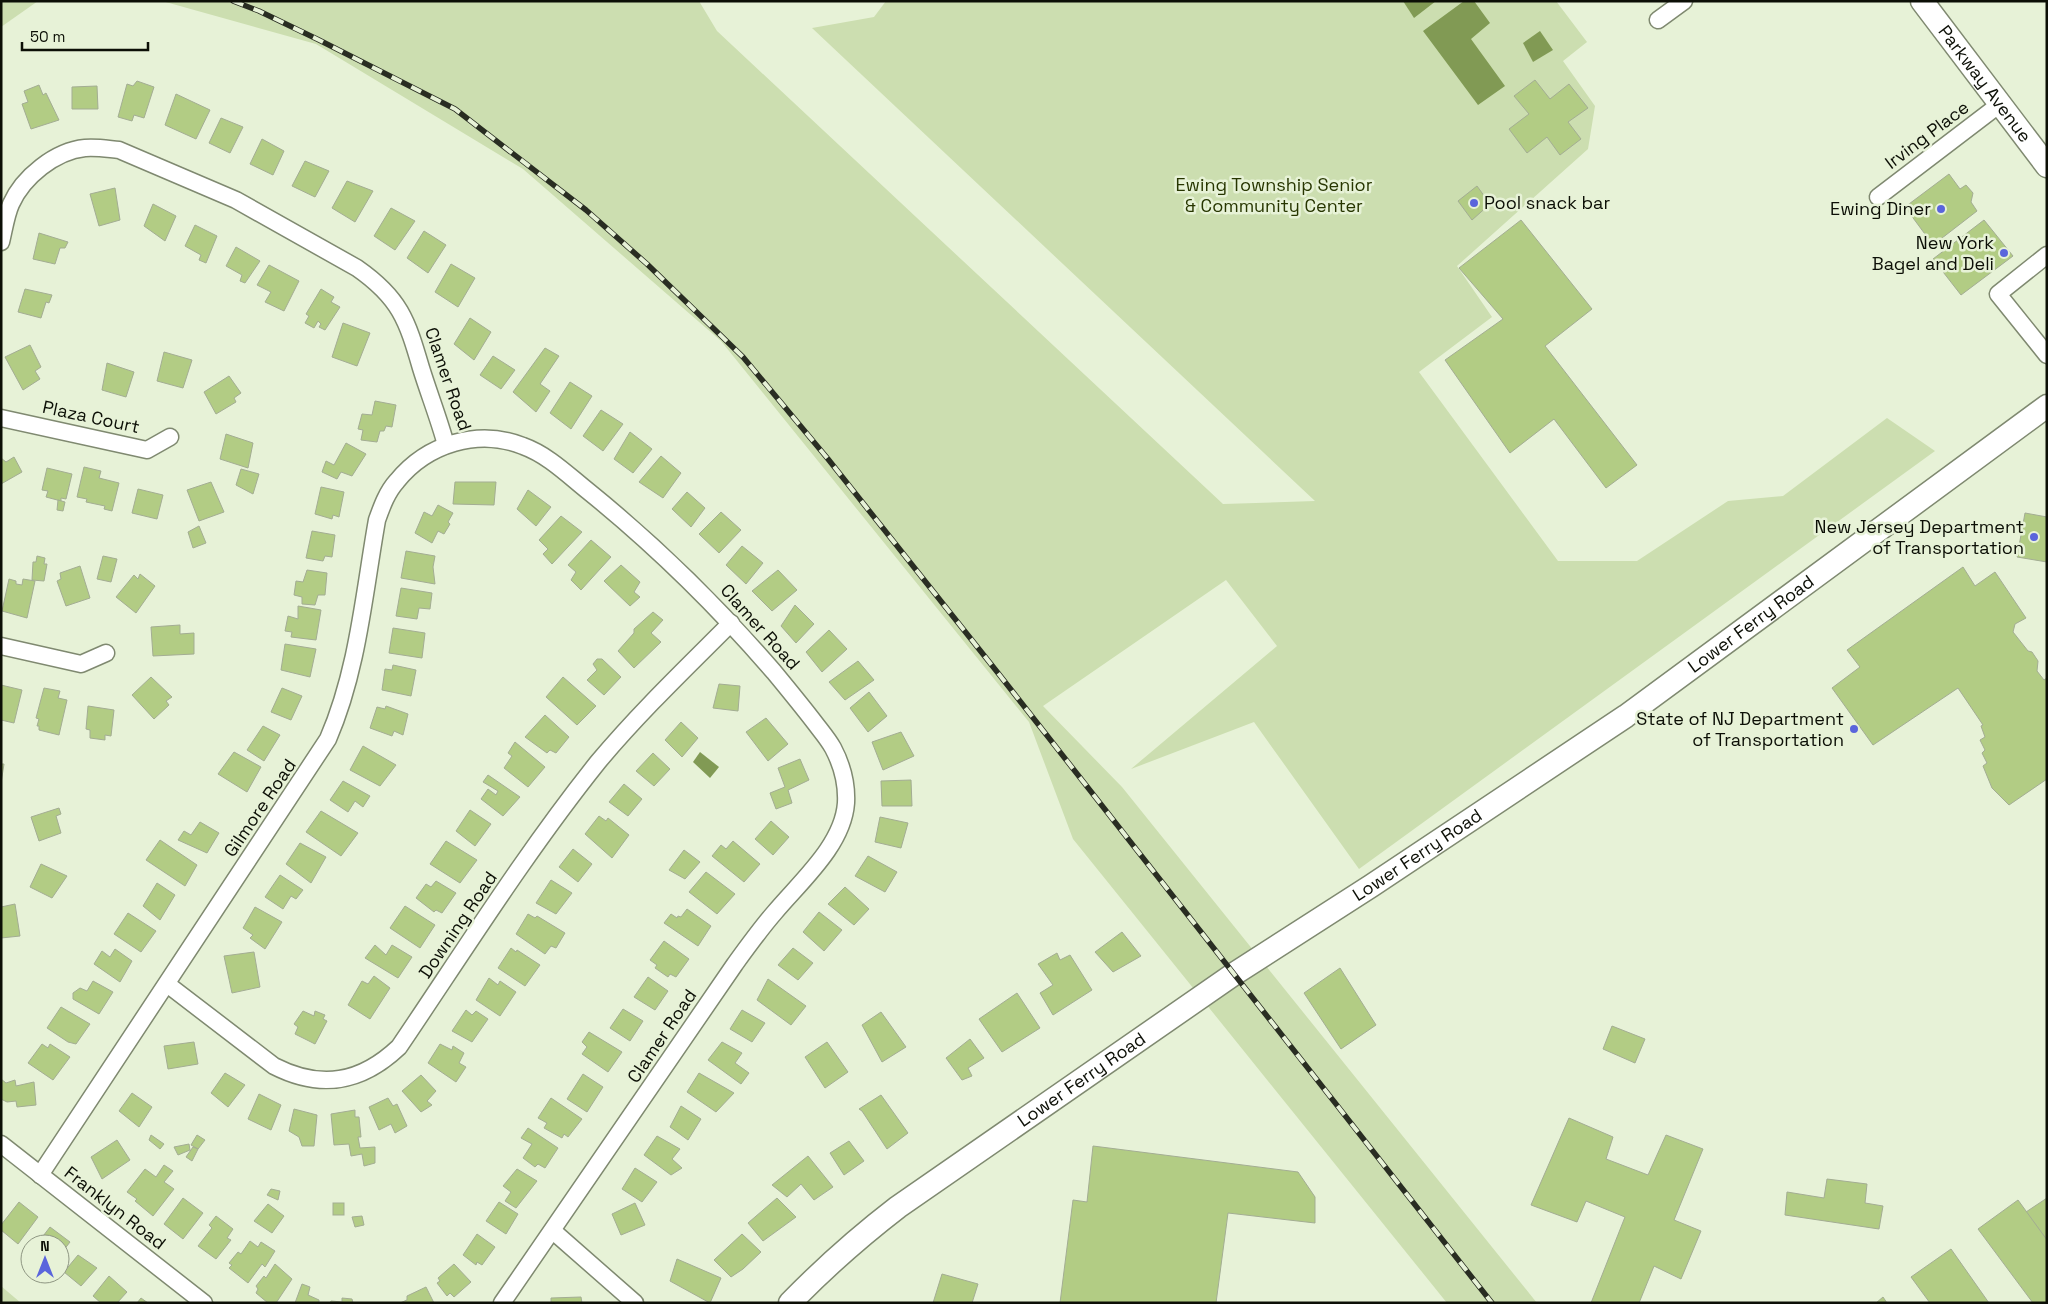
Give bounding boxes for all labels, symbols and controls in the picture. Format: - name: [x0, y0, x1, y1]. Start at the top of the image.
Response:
- scale bar: [22, 20, 149, 52]
- street label: Parkway Avenue: [1933, 20, 2037, 147]
- text: 50 m: [30, 27, 65, 46]
- street label: Irving Place: [1880, 96, 1973, 174]
- park label: Ewing Township Senior & Community Center: [1175, 173, 1373, 217]
- place label: Pool snack bar: [1484, 191, 1610, 214]
- marker: Pool snack bar: [1468, 197, 1480, 209]
- place label: Ewing Diner: [1830, 197, 1931, 220]
- marker: Ewing Diner: [1935, 203, 1947, 215]
- place label: New York Bagel and Deli: [1872, 231, 1994, 275]
- marker: New York Bagel and Deli: [1998, 247, 2010, 259]
- street label: Clamer Road: [420, 324, 477, 434]
- street label: Plaza Court: [40, 395, 142, 438]
- place label: New Jersey Department of Transportation: [1814, 515, 2024, 559]
- marker: New Jersey Department of Transportation: [2028, 531, 2040, 543]
- street label: Lower Ferry Road: [1683, 570, 1818, 678]
- street label: Clamer Road: [716, 579, 805, 675]
- place label: State of NJ Department of Transportation: [1636, 707, 1844, 751]
- marker: State of NJ Department of Transportation: [1848, 723, 1860, 735]
- street label: Gilmore Road: [218, 754, 301, 861]
- street label: Lower Ferry Road: [1348, 803, 1486, 906]
- street label: Downing Road: [413, 867, 502, 983]
- street label: Clamer Road: [622, 985, 701, 1087]
- street label: Lower Ferry Road: [1013, 1027, 1150, 1132]
- street label: Franklyn Road: [60, 1161, 171, 1254]
- north arrow: [20, 1234, 70, 1284]
- text: N: [40, 1237, 50, 1255]

